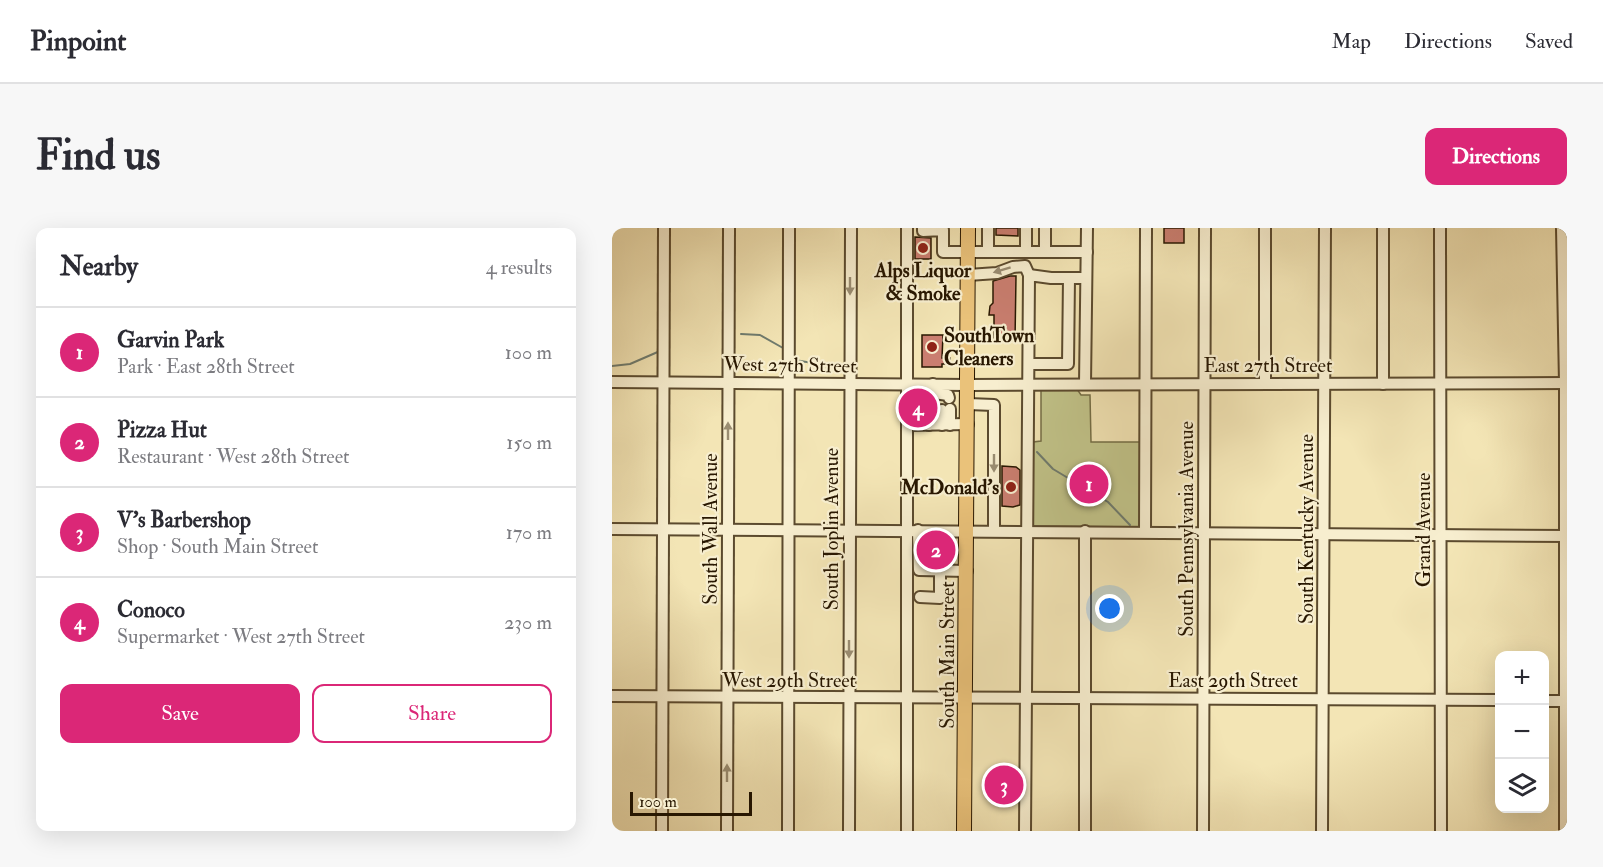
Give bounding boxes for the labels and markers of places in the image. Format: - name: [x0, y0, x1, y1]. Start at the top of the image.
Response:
- marker: Alps Liquor & Smoke: [916, 241, 930, 255]
- place label: Alps Liquor & Smoke: [874, 258, 972, 306]
- place label: SouthTown Cleaners: [944, 323, 1035, 371]
- marker: SouthTown Cleaners: [925, 340, 939, 354]
- pin: 4: [898, 386, 938, 430]
- pin: 1: [1070, 462, 1108, 506]
- place label: McDonald's: [900, 475, 999, 500]
- marker: McDonald's: [1004, 480, 1018, 494]
- pin: 2: [916, 528, 956, 572]
- pin: 3: [984, 762, 1024, 808]

